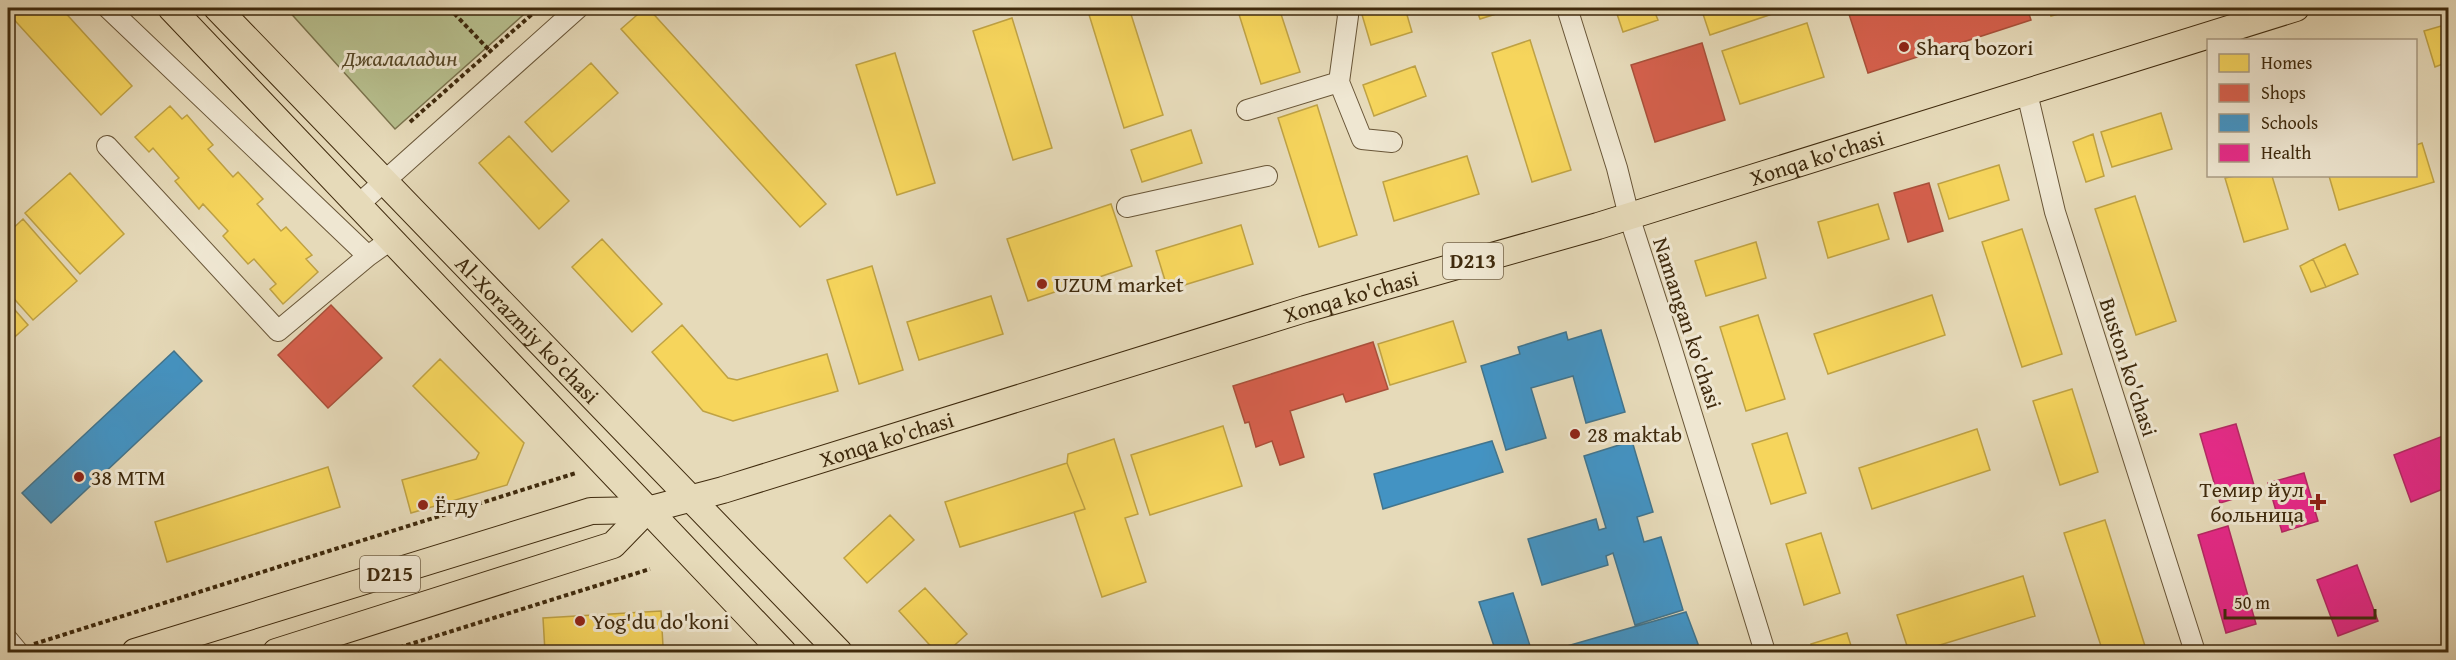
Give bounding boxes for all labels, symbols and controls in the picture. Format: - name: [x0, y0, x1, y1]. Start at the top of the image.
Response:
- place label: Sharq bozori: [1916, 31, 2033, 63]
- legend: [2207, 39, 2417, 177]
- marker: Sharq bozori: [1897, 40, 1911, 54]
- park label: Джалаладин: [340, 42, 458, 74]
- text: Homes: [2261, 49, 2312, 76]
- text: Shops: [2261, 79, 2306, 106]
- text: Schools: [2261, 109, 2318, 136]
- street label: Xonqa ko'chasi: [1746, 122, 1888, 194]
- text: Health: [2261, 139, 2311, 166]
- street label: Namangan ko'chasi: [1645, 233, 1731, 413]
- road number: D213: [1443, 243, 1503, 279]
- street label: Al-Xorazmiy ko’chasi: [448, 248, 607, 411]
- street label: Xonqa ko'chasi: [1279, 262, 1422, 331]
- place label: UZUM market: [1054, 268, 1184, 300]
- marker: UZUM market: [1035, 277, 1049, 291]
- street label: Buston ko'chasi: [2092, 294, 2166, 440]
- street label: Xonqa ko'chasi: [815, 403, 957, 475]
- place label: 28 maktab: [1587, 418, 1682, 450]
- marker: 28 maktab: [1568, 427, 1582, 441]
- place label: 38 MTM: [91, 461, 165, 493]
- marker: 38 MTM: [72, 470, 86, 484]
- place label: Темир йул больница: [2199, 473, 2305, 530]
- place label: Ёгду: [435, 489, 479, 521]
- marker: Темир йул больница: [2309, 493, 2327, 511]
- marker: Ёгду: [416, 498, 430, 512]
- road number: D215: [360, 556, 420, 592]
- scale bar: [2225, 582, 2375, 620]
- text: 50 m: [2234, 589, 2270, 616]
- place label: Yog'du do'koni: [592, 605, 729, 637]
- marker: Yog'du do'koni: [573, 614, 587, 628]

